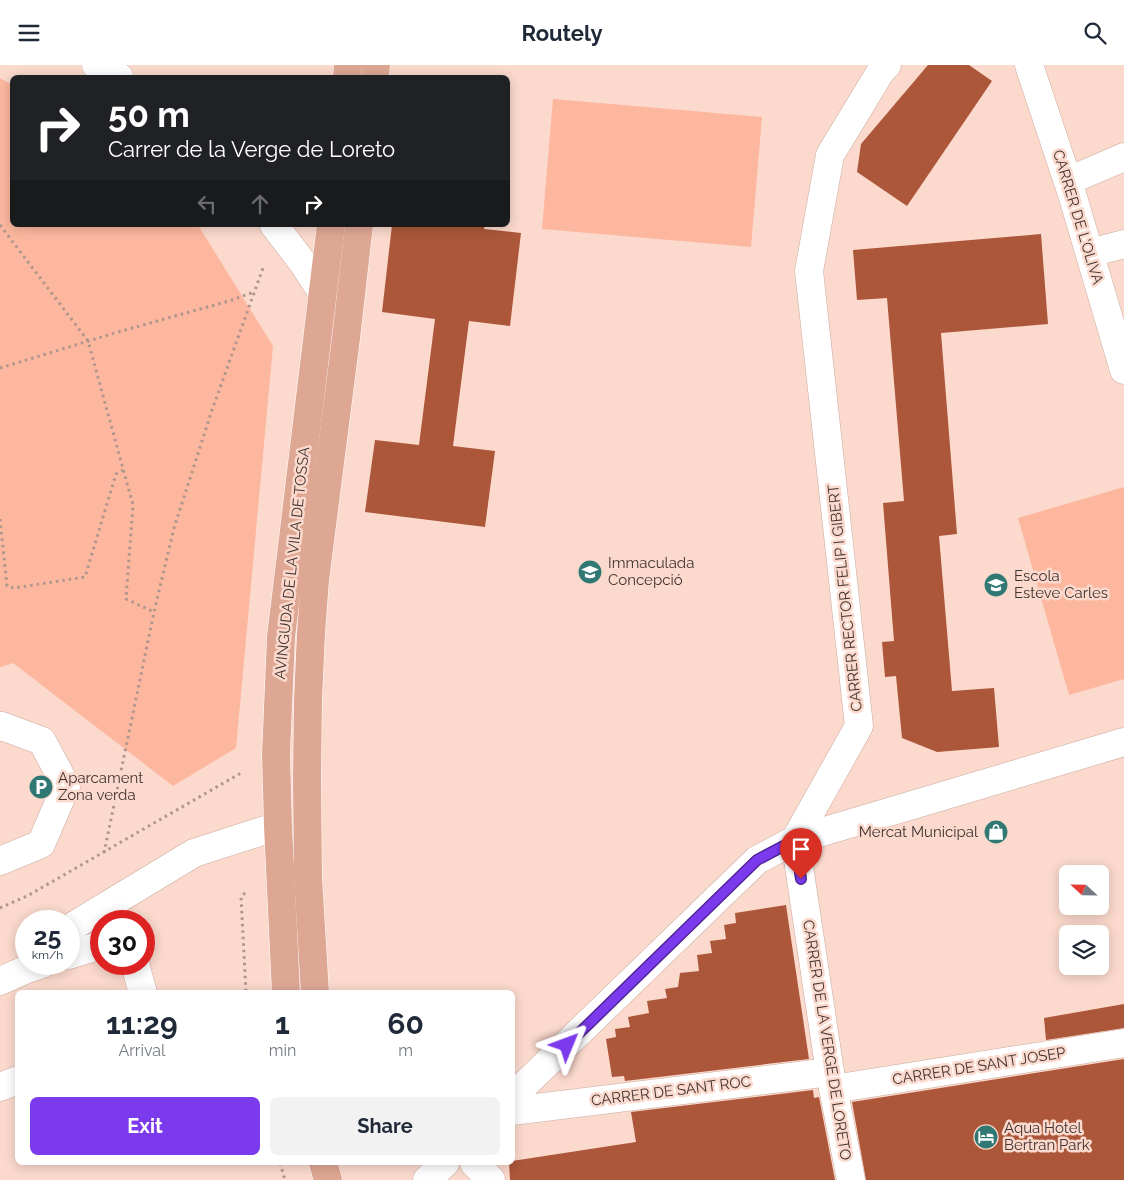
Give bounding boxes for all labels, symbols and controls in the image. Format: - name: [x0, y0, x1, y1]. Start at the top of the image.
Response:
- icon: menu: [15, 19, 43, 47]
- icon: search: [1081, 19, 1109, 47]
- text: Routely: [521, 20, 603, 46]
- text: 50 m: [108, 94, 190, 135]
- icon: right: [25, 95, 90, 160]
- text: Carrer de la Verge de Loreto: [108, 136, 395, 162]
- street label: CARRER DE L'OLIVA: [1049, 148, 1107, 286]
- icon: left: [193, 190, 221, 218]
- icon: ahead: [246, 190, 274, 218]
- icon: right: [299, 190, 327, 218]
- street label: AVINGUDA DE LA VILA DE TOSSA: [271, 446, 313, 680]
- street label: CARRER RECTOR FELIP I GIBERT: [824, 483, 866, 713]
- place label: Immaculada Concepció: [608, 554, 694, 589]
- school or university icon: Immaculada Concepció: [577, 559, 603, 585]
- place label: Escola Esteve Carles: [1014, 567, 1108, 602]
- school or university icon: Escola Esteve Carles: [983, 572, 1009, 598]
- place label: Aparcament Zona verda: [58, 769, 143, 804]
- parking icon: Aparcament Zona verda: [28, 774, 54, 800]
- shop icon: Mercat Municipal: [983, 819, 1009, 845]
- place label: Mercat Municipal: [859, 823, 979, 841]
- pin: [780, 828, 822, 879]
- icon: arrive: [787, 835, 815, 863]
- north arrow: [1059, 865, 1109, 915]
- map controls: [1059, 865, 1109, 975]
- speed limit sign: 30: [90, 910, 155, 975]
- street label: CARRER DE LA VERGE DE LORETO: [799, 919, 855, 1161]
- text: 25: [34, 921, 61, 951]
- button: layers: [1059, 925, 1109, 975]
- text: km/h: [32, 948, 63, 962]
- text: 11:29: [106, 1006, 178, 1041]
- text: 1: [275, 1006, 290, 1041]
- text: 60: [387, 1006, 424, 1041]
- position arrow: [540, 1018, 592, 1070]
- text: Arrival: [118, 1041, 165, 1060]
- text: min: [269, 1041, 296, 1060]
- text: m: [398, 1041, 413, 1060]
- street label: CARRER DE SANT JOSEP: [891, 1043, 1067, 1089]
- street label: CARRER DE SANT ROC: [590, 1072, 752, 1110]
- button: Exit: [30, 1097, 260, 1155]
- button: Share: [270, 1097, 500, 1155]
- place label: Aqua Hotel Bertran Park: [1004, 1119, 1090, 1154]
- hotel icon: Aqua Hotel Bertran Park: [973, 1124, 999, 1150]

